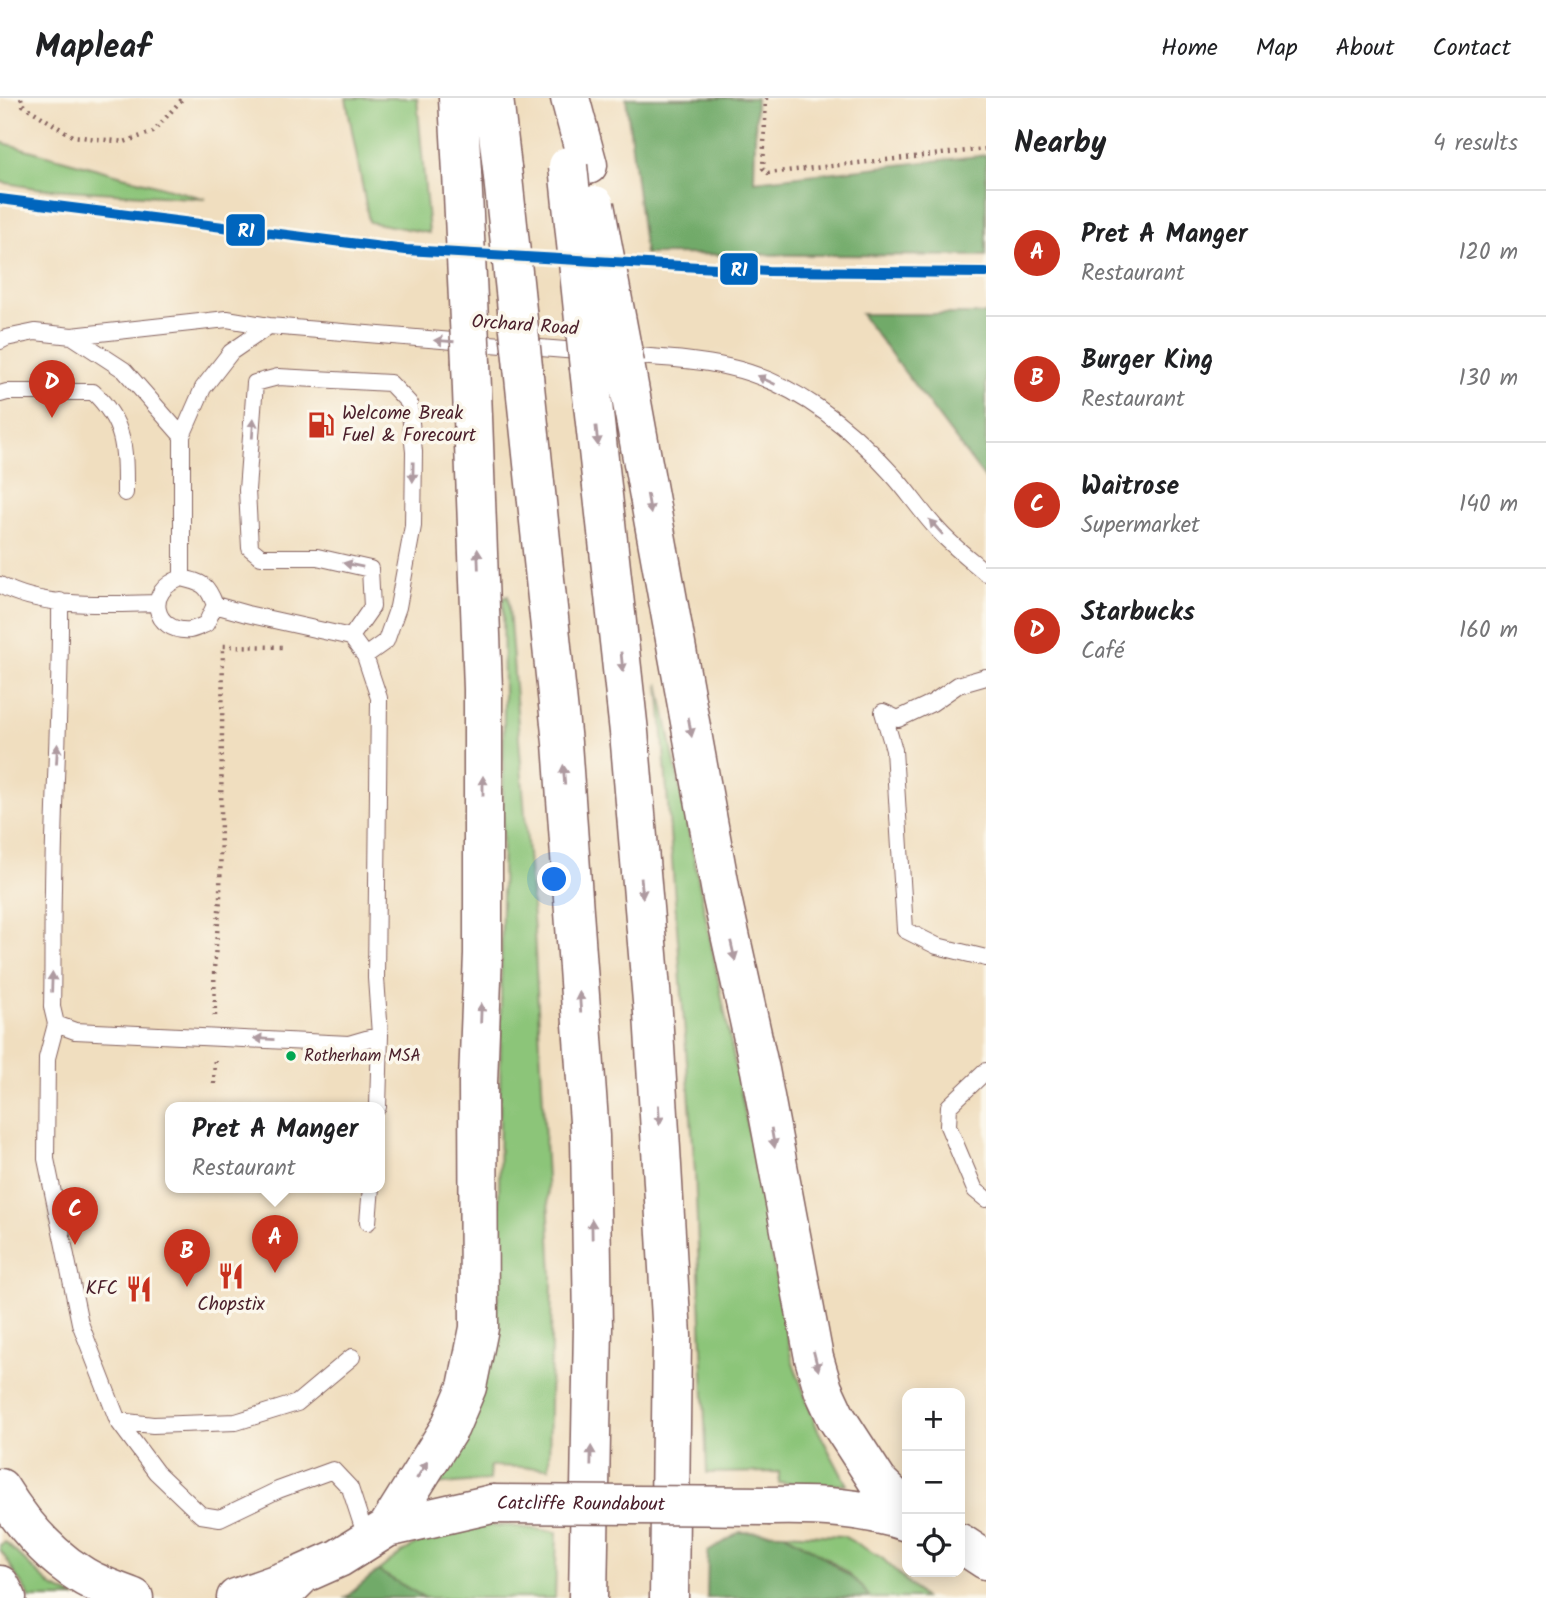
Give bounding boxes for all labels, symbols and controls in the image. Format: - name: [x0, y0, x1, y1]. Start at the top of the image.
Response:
- text: Mapleaf: [35, 22, 151, 75]
- text: Home: [1161, 29, 1218, 68]
- text: Map: [1256, 29, 1298, 68]
- text: About: [1336, 29, 1394, 68]
- text: Contact: [1432, 29, 1511, 68]
- text: Nearby: [1014, 120, 1106, 168]
- text: 4 results: [1433, 126, 1518, 162]
- line badge: R1: [225, 213, 266, 247]
- text: Pret A Manger: [1081, 214, 1247, 256]
- text: R1: [237, 217, 255, 247]
- text: A: [1030, 235, 1044, 271]
- text: 120 m: [1458, 235, 1518, 271]
- line badge: R1: [719, 252, 759, 286]
- text: R1: [730, 256, 748, 286]
- text: Restaurant: [1081, 256, 1185, 292]
- street label: Orchard Road: [471, 307, 580, 345]
- one-way arrow: [433, 335, 455, 346]
- text: Burger King: [1081, 340, 1213, 382]
- pin: D: [29, 360, 75, 418]
- text: B: [1030, 361, 1044, 397]
- text: 130 m: [1459, 361, 1518, 397]
- one-way arrow: [756, 374, 776, 386]
- text: Restaurant: [1081, 382, 1185, 418]
- place label: Welcome Break Fuel & Forecourt: [342, 399, 477, 451]
- fuel station icon: Welcome Break Fuel & Forecourt: [306, 410, 336, 440]
- one-way arrow: [247, 416, 258, 438]
- one-way arrow: [591, 425, 602, 447]
- one-way arrow: [408, 461, 419, 483]
- text: Waitrose: [1081, 466, 1179, 508]
- text: C: [1030, 487, 1044, 523]
- text: 140 m: [1459, 487, 1518, 523]
- one-way arrow: [644, 493, 655, 515]
- text: Supermarket: [1081, 508, 1200, 544]
- one-way arrow: [928, 518, 944, 536]
- one-way arrow: [473, 547, 484, 569]
- one-way arrow: [342, 559, 364, 570]
- text: Starbucks: [1081, 592, 1195, 634]
- text: D: [1029, 613, 1045, 649]
- text: 160 m: [1459, 613, 1518, 649]
- text: Café: [1081, 634, 1124, 670]
- one-way arrow: [616, 651, 627, 673]
- one-way arrow: [685, 716, 696, 738]
- one-way arrow: [51, 743, 62, 765]
- one-way arrow: [558, 764, 569, 786]
- one-way arrow: [477, 775, 489, 797]
- your location: [537, 862, 571, 896]
- one-way arrow: [637, 878, 648, 900]
- one-way arrow: [728, 940, 739, 962]
- one-way arrow: [47, 971, 58, 993]
- one-way arrow: [574, 990, 585, 1012]
- one-way arrow: [476, 1002, 487, 1024]
- one-way arrow: [253, 1033, 275, 1044]
- place label: Rotherham MSA: [304, 1043, 421, 1070]
- marker: Rotherham MSA: [284, 1049, 298, 1063]
- popup: [165, 1102, 385, 1193]
- one-way arrow: [654, 1105, 665, 1127]
- text: Pret A Manger: [192, 1109, 358, 1151]
- one-way arrow: [768, 1127, 779, 1149]
- text: Restaurant: [192, 1151, 296, 1187]
- pin: C: [52, 1187, 98, 1245]
- pin: A: [252, 1215, 298, 1273]
- one-way arrow: [586, 1218, 597, 1240]
- pin: B: [164, 1229, 210, 1287]
- restaurant icon: Chopstix: [216, 1261, 246, 1291]
- place label: KFC: [85, 1274, 118, 1304]
- restaurant icon: KFC: [124, 1274, 154, 1304]
- place label: Chopstix: [197, 1290, 266, 1320]
- one-way arrow: [811, 1351, 821, 1372]
- map controls: [902, 1388, 965, 1577]
- button: +: [902, 1388, 965, 1451]
- one-way arrow: [585, 1445, 597, 1467]
- button: −: [902, 1451, 965, 1514]
- one-way arrow: [416, 1460, 429, 1479]
- street label: Catcliffe Roundabout: [497, 1489, 666, 1520]
- button: locate: [902, 1514, 965, 1577]

